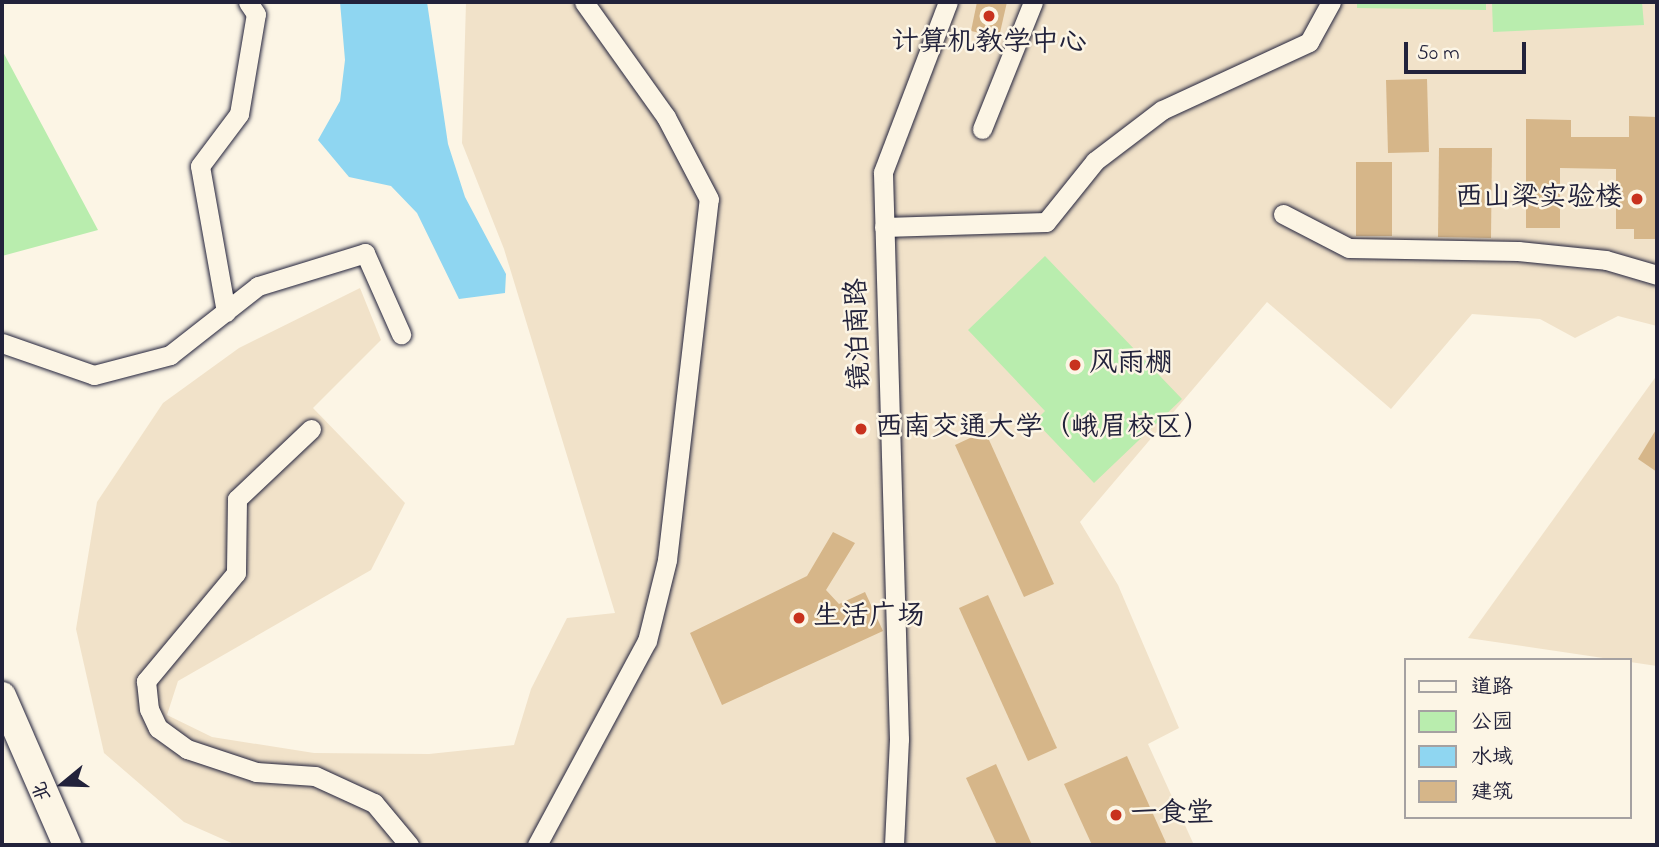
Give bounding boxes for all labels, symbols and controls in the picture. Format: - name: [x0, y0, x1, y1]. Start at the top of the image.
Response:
- marker: 计算机教学中心: [981, 8, 997, 24]
- place label: 计算机教学中心: [891, 27, 1087, 61]
- scale bar: [1407, 28, 1530, 72]
- text: 50 m: [1417, 39, 1460, 69]
- place label: 西山梁实验楼: [1455, 182, 1623, 216]
- marker: 西山梁实验楼: [1629, 191, 1645, 207]
- street label: 镜泊南路: [841, 277, 879, 391]
- place label: 风雨棚: [1089, 348, 1173, 382]
- marker: 风雨棚: [1067, 357, 1083, 373]
- place label: 西南交通大学（峨眉校区）: [875, 412, 1211, 446]
- marker: 西南交通大学（峨眉校区）: [853, 421, 869, 437]
- place label: 生活广场: [813, 601, 925, 635]
- marker: 生活广场: [791, 610, 807, 626]
- legend: [1404, 658, 1631, 819]
- text: 道路: [1471, 673, 1513, 703]
- text: 公园: [1471, 708, 1513, 738]
- text: 水域: [1471, 743, 1513, 773]
- north arrow: [28, 749, 98, 819]
- text: 北: [27, 778, 59, 804]
- text: 建筑: [1471, 778, 1513, 808]
- place label: 一食堂: [1130, 798, 1214, 832]
- marker: 一食堂: [1108, 807, 1124, 823]

